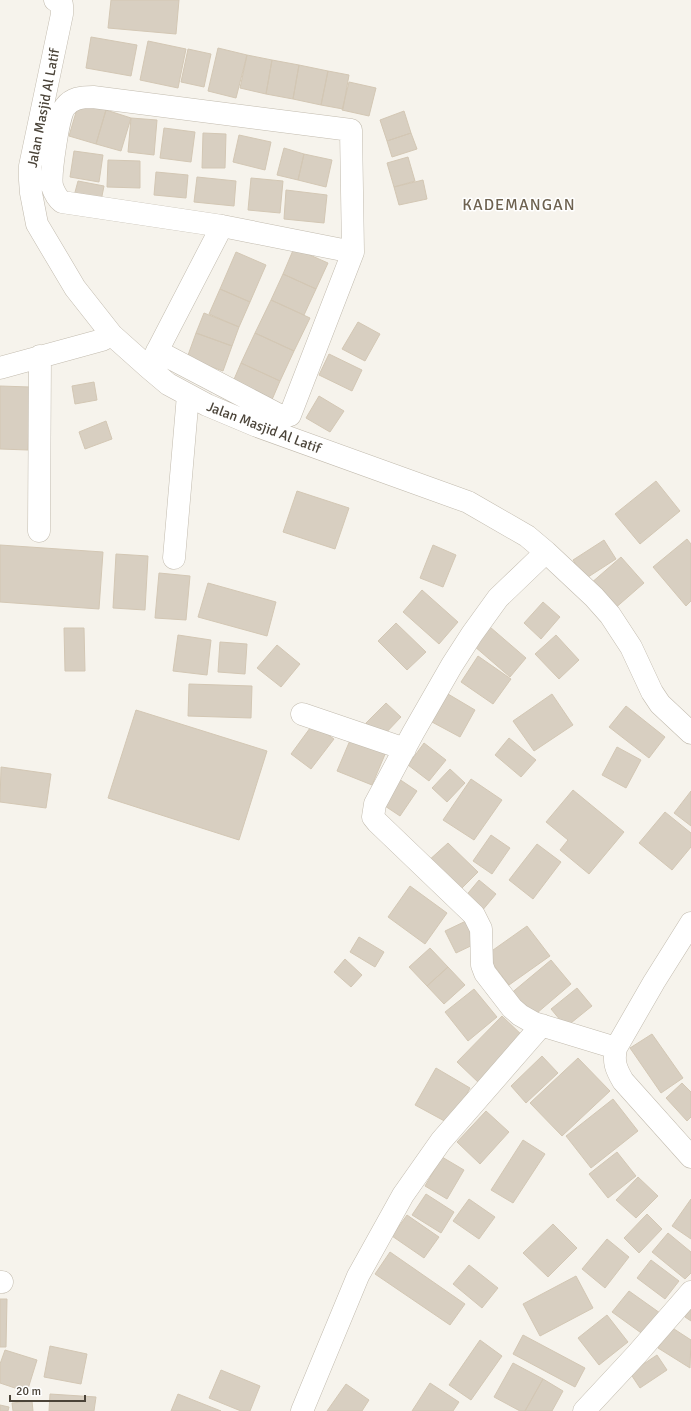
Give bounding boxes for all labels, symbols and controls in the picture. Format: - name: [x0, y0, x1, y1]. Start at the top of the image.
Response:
- street label: Jalan Masjid Al Latif: [24, 46, 64, 169]
- district label: KADEMANGAN: [462, 195, 576, 215]
- street label: Jalan Masjid Al Latif: [204, 398, 324, 458]
- scale bar: [10, 1377, 85, 1403]
- text: 20 m: [16, 1384, 41, 1399]

